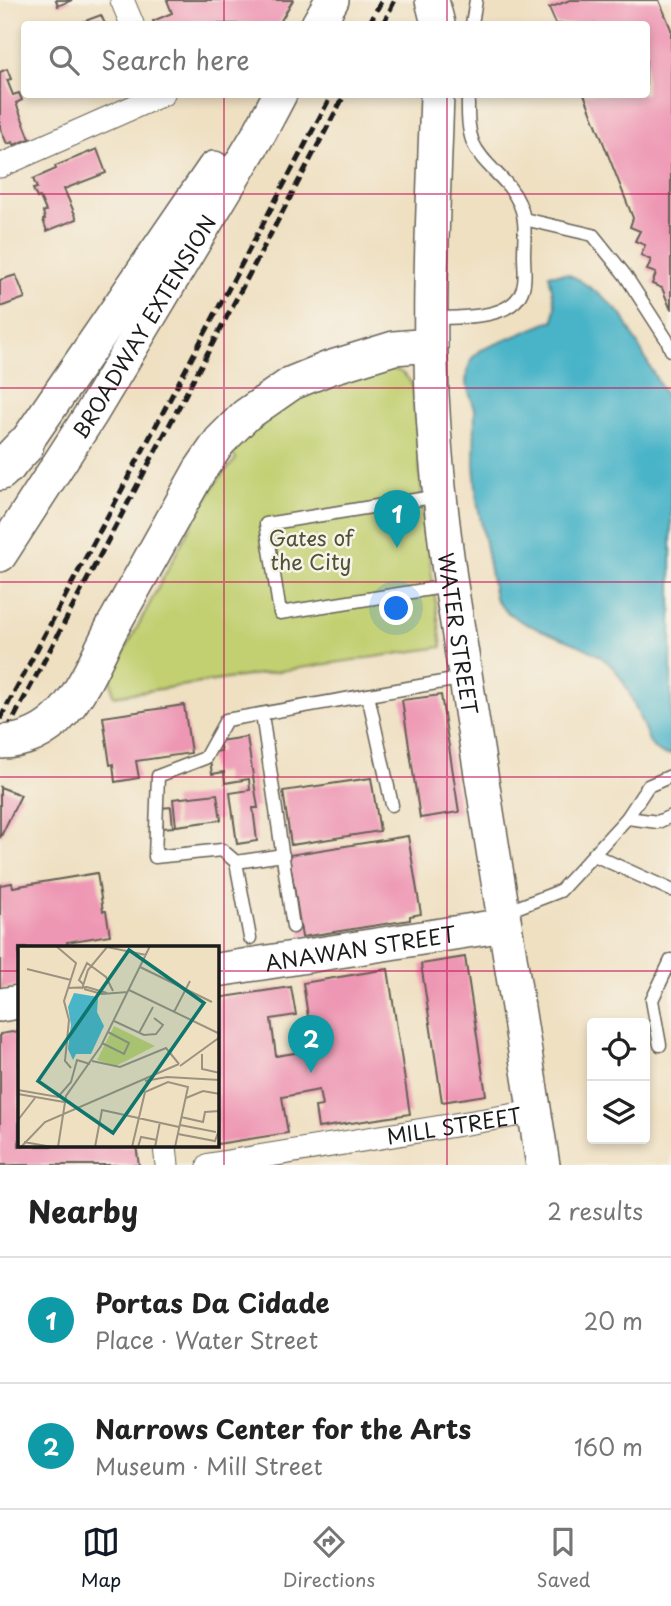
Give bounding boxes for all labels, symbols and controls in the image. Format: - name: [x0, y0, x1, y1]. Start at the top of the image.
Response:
- search box: [21, 21, 650, 98]
- text: Search here: [101, 40, 250, 79]
- icon: search: [45, 41, 83, 79]
- street label: BROADWAY EXTENSION: [63, 208, 223, 444]
- pin: 1: [374, 490, 420, 548]
- park label: Gates of the City: [269, 521, 355, 577]
- street label: WATER STREET: [431, 550, 487, 717]
- your location: [379, 591, 413, 625]
- street label: ANAWAN STREET: [263, 917, 458, 978]
- inset map: [18, 946, 219, 1148]
- pin: 2: [288, 1015, 334, 1073]
- map controls: [587, 1018, 650, 1144]
- button: locate: [587, 1018, 650, 1081]
- button: layers: [587, 1081, 650, 1144]
- street label: MILL STREET: [384, 1098, 523, 1152]
- text: Nearby: [28, 1188, 138, 1233]
- text: 2 results: [547, 1193, 643, 1228]
- text: Portas Da Cidade: [95, 1283, 330, 1322]
- text: 1: [46, 1303, 57, 1338]
- text: 20 m: [584, 1303, 643, 1338]
- text: Place · Water Street: [95, 1322, 318, 1357]
- text: Narrows Center for the Arts: [95, 1409, 471, 1448]
- text: 2: [43, 1429, 59, 1464]
- text: 160 m: [574, 1429, 643, 1464]
- text: Museum · Mill Street: [95, 1448, 323, 1483]
- tab: Map: [81, 1523, 121, 1593]
- tab: Directions: [283, 1523, 375, 1593]
- tab: Saved: [536, 1523, 590, 1593]

